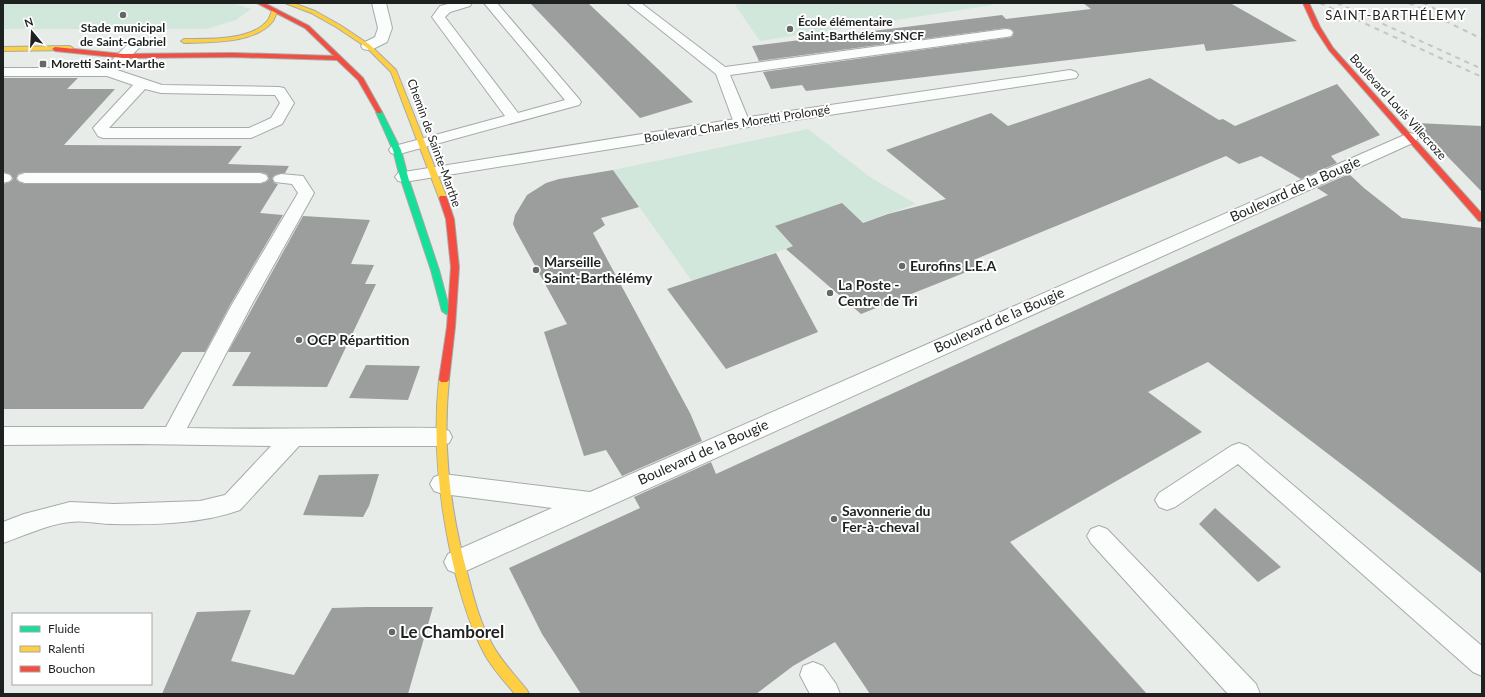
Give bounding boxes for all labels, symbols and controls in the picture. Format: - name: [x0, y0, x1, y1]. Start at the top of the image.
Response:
- district label: SAINT-BARTHÉLEMY: [1325, 7, 1467, 23]
- marker: Stade municipal de Saint-Gabriel: [118, 10, 128, 20]
- north arrow: [12, 12, 52, 52]
- place label: École élémentaire Saint-Barthélémy SNCF: [798, 14, 924, 43]
- text: N: [23, 15, 35, 30]
- place label: Stade municipal de Saint-Gabriel: [80, 20, 166, 49]
- marker: École élémentaire Saint-Barthélémy SNCF: [785, 24, 795, 34]
- street label: Boulevard Louis Villecroze: [1347, 51, 1450, 163]
- place label: Moretti Saint-Marthe: [51, 56, 165, 71]
- marker: Moretti Saint-Marthe: [38, 59, 48, 69]
- street label: Chemin de Sainte-Marthe: [404, 77, 465, 209]
- street label: Boulevard Charles Moretti Prolongé: [643, 101, 831, 146]
- street label: Boulevard de la Bougie: [1227, 152, 1363, 225]
- place label: Marseille Saint-Barthélémy: [544, 253, 653, 286]
- place label: Eurofins L.E.A: [910, 257, 996, 274]
- marker: Eurofins L.E.A: [897, 261, 907, 271]
- marker: Marseille Saint-Barthélémy: [531, 265, 541, 275]
- place label: La Poste - Centre de Tri: [838, 276, 918, 309]
- street label: Boulevard de la Bougie: [931, 283, 1067, 356]
- marker: La Poste - Centre de Tri: [825, 288, 835, 298]
- place label: OCP Répartition: [307, 331, 410, 348]
- marker: OCP Répartition: [294, 335, 304, 345]
- street label: Boulevard de la Bougie: [635, 415, 771, 488]
- place label: Savonnerie du Fer-à-cheval: [842, 502, 931, 535]
- marker: Savonnerie du Fer-à-cheval: [829, 514, 839, 524]
- legend: [12, 613, 152, 685]
- text: Fluide: [48, 621, 80, 636]
- place label: Le Chamborel: [400, 621, 504, 642]
- marker: Le Chamborel: [387, 627, 397, 637]
- text: Ralenti: [48, 641, 85, 656]
- text: Bouchon: [48, 661, 95, 676]

